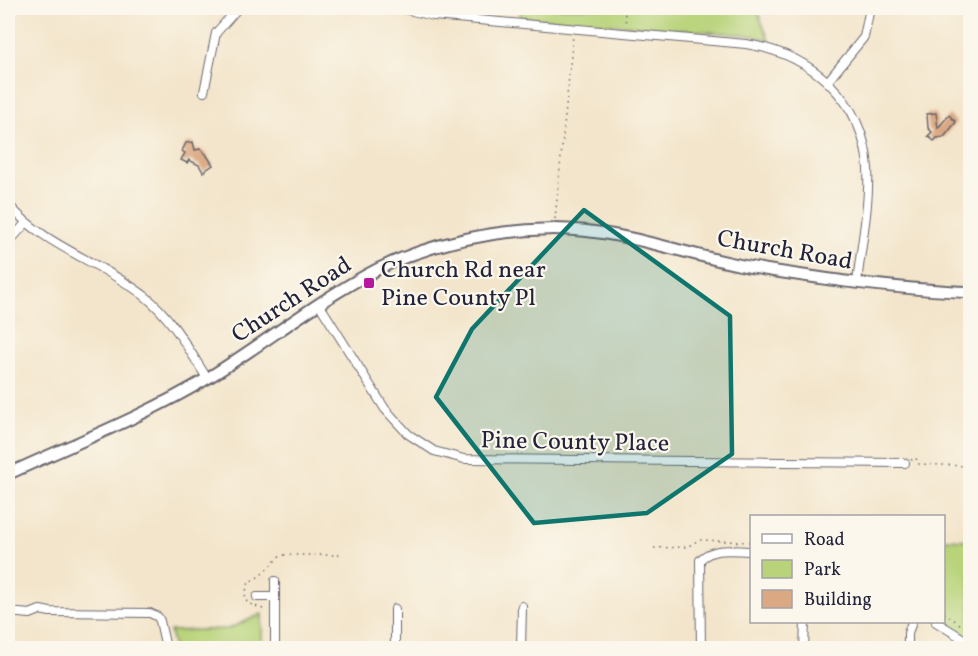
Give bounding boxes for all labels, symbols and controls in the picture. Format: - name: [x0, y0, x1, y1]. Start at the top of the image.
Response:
- street label: Church Road: [714, 222, 855, 280]
- street label: Church Road: [225, 249, 359, 352]
- place label: Church Rd near Pine County Pl: [381, 254, 546, 316]
- marker: Church Rd near Pine County Pl: [362, 276, 376, 290]
- street label: Pine County Place: [480, 424, 670, 462]
- legend: [750, 515, 945, 623]
- text: Road: [804, 528, 845, 553]
- text: Park: [804, 558, 841, 583]
- text: Building: [804, 588, 872, 613]

